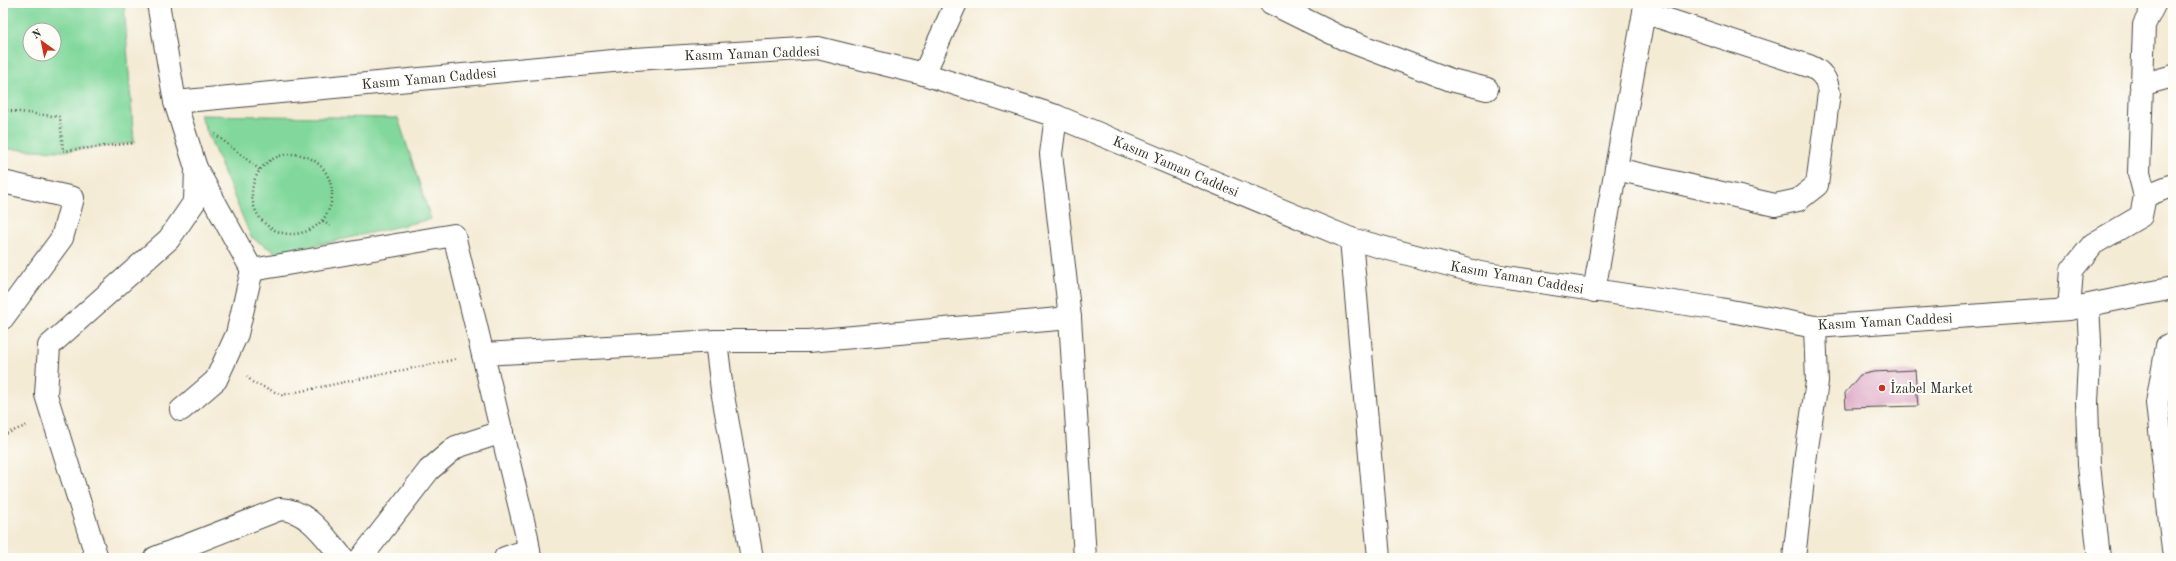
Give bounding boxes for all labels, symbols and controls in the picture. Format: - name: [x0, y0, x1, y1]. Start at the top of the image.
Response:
- north arrow: [22, 22, 62, 62]
- text: N: [31, 28, 44, 42]
- street label: Kasım Yaman Caddesi: [684, 45, 820, 63]
- street label: Kasım Yaman Caddesi: [361, 66, 497, 92]
- street label: Kasım Yaman Caddesi: [1111, 134, 1241, 200]
- street label: Kasım Yaman Caddesi: [1449, 259, 1585, 297]
- street label: Kasım Yaman Caddesi: [1817, 311, 1953, 333]
- place label: İzabel Market: [1890, 379, 1973, 396]
- marker: İzabel Market: [1877, 383, 1887, 393]

